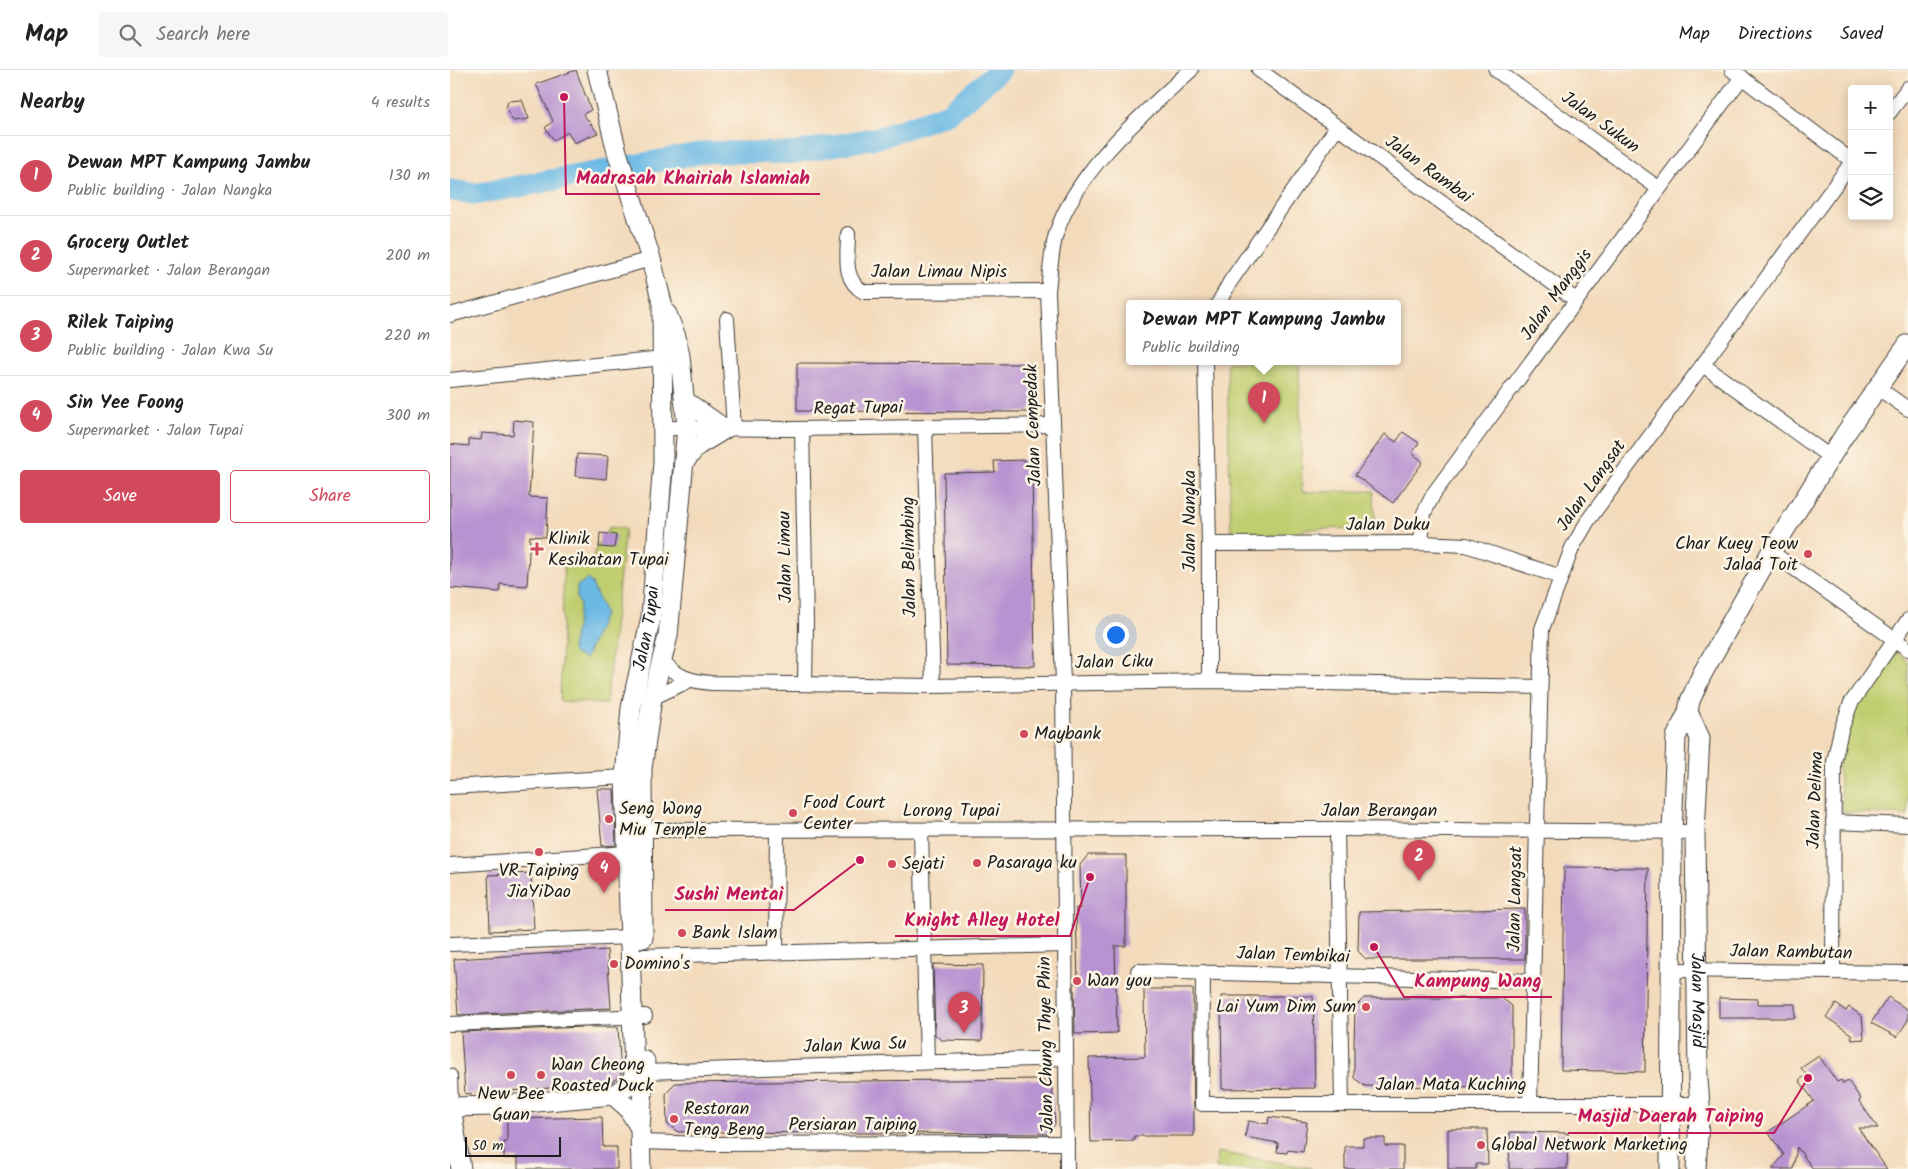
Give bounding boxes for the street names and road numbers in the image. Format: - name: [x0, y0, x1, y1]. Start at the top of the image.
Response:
- street label: Jalan Sukun: [1554, 84, 1646, 162]
- street label: Jalan Rambai: [1378, 128, 1478, 212]
- street label: Jalan Manggis: [1514, 243, 1601, 347]
- street label: Jalan Limau Nipis: [871, 258, 1007, 287]
- street label: Jalan Cempedak: [1017, 363, 1051, 487]
- street label: Regat Tupai: [813, 394, 904, 424]
- street label: Jalan Langsat: [1550, 433, 1635, 538]
- street label: Jalan Nangka: [1176, 470, 1205, 572]
- street label: Jalan Belimbing: [894, 496, 926, 618]
- street label: Jalan Limau: [771, 510, 801, 603]
- street label: Jalan Duku: [1346, 511, 1430, 540]
- street label: Jalan Tupai: [625, 584, 668, 674]
- street label: Jalan Ciku: [1074, 648, 1154, 678]
- street label: Jalan Delima: [1800, 751, 1832, 849]
- street label: Lorong Tupai: [902, 797, 1000, 826]
- street label: Jalan Berangan: [1321, 797, 1437, 826]
- street label: Jalan Langsat: [1501, 845, 1531, 952]
- street label: Jalan Rambutan: [1729, 937, 1853, 969]
- street label: Jalan Tembikai: [1236, 940, 1351, 972]
- street label: Jalan Masjid: [1682, 953, 1712, 1049]
- street label: Jalan Chung Thye Phin: [1031, 956, 1063, 1134]
- street label: Jalan Kwa Su: [803, 1030, 907, 1062]
- street label: Jalan Mata Kuching: [1375, 1071, 1527, 1100]
- street label: Persiaran Taiping: [789, 1111, 917, 1140]

